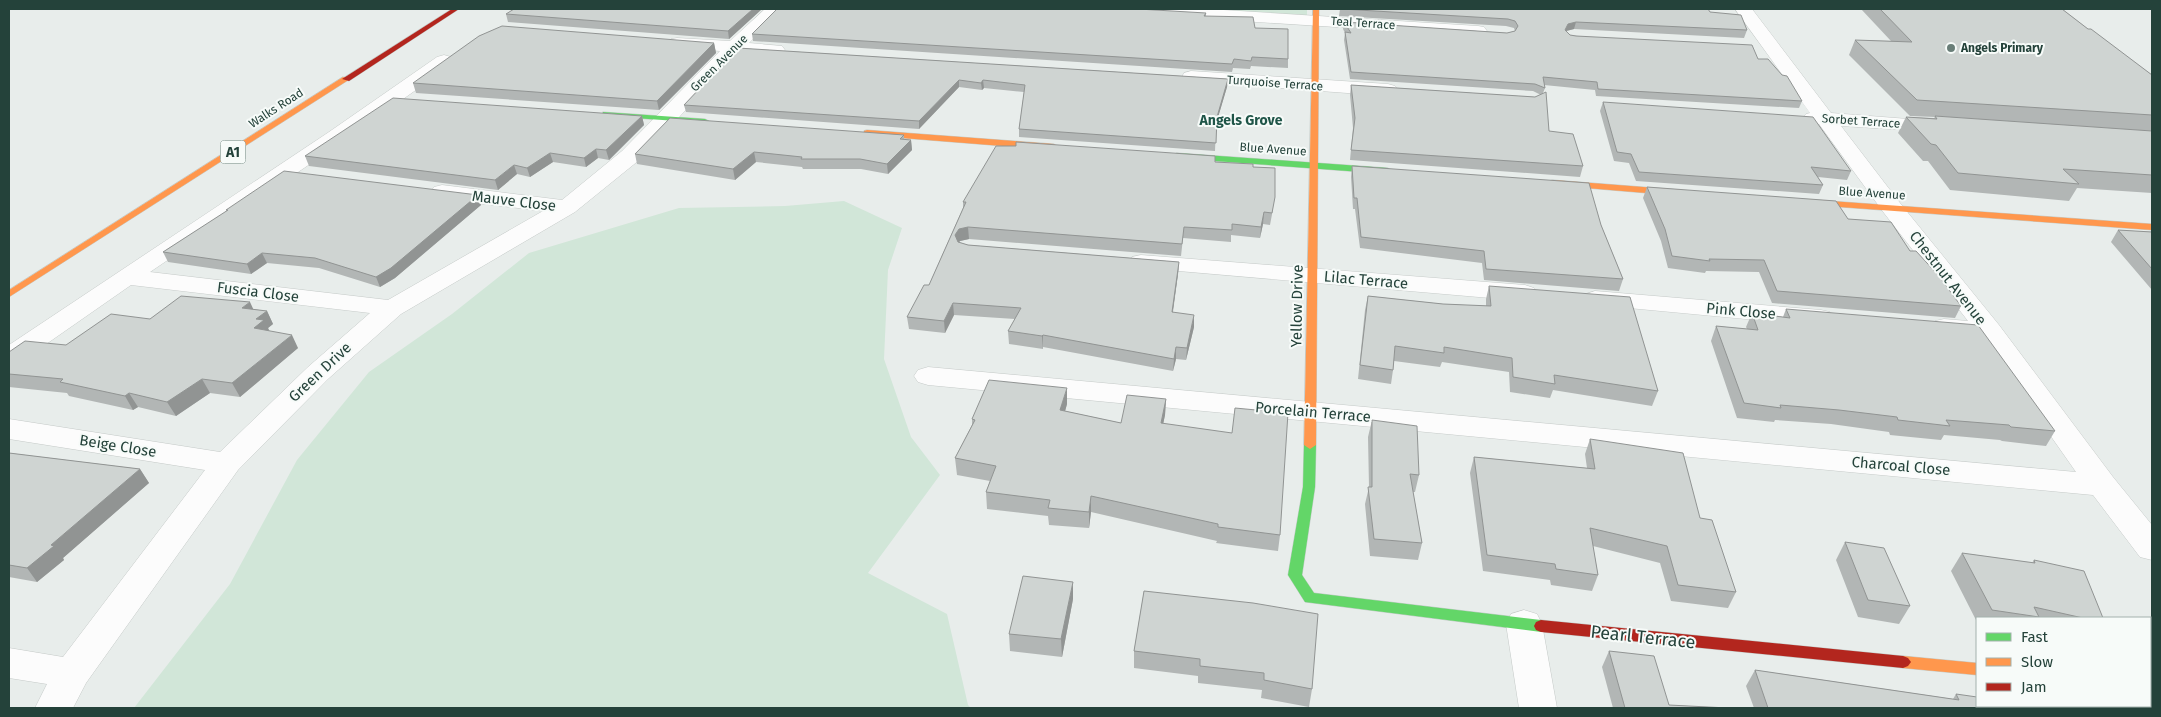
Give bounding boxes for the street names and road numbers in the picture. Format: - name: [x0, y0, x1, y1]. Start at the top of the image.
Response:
- street label: Teal Terrace: [1330, 14, 1396, 32]
- street label: Green Avenue: [688, 32, 750, 94]
- street label: Turquoise Terrace: [1226, 73, 1324, 93]
- street label: Walks Road: [246, 85, 306, 131]
- street label: Sorbet Terrace: [1821, 111, 1901, 131]
- road number: A1: [220, 140, 246, 163]
- street label: Blue Avenue: [1239, 140, 1307, 158]
- street label: Blue Avenue: [1838, 184, 1906, 202]
- street label: Mauve Close: [471, 187, 557, 215]
- street label: Chestnut Avenue: [1906, 227, 1990, 329]
- street label: Yellow Drive: [1287, 264, 1307, 348]
- street label: Lilac Terrace: [1323, 267, 1409, 293]
- street label: Fuscia Close: [216, 278, 300, 306]
- street label: Pink Close: [1705, 299, 1777, 323]
- street label: Green Drive: [285, 338, 355, 406]
- street label: Porcelain Terrace: [1254, 398, 1372, 426]
- street label: Beige Close: [78, 431, 158, 461]
- street label: Charcoal Close: [1851, 453, 1951, 479]
- street label: Pearl Terrace: [1589, 621, 1697, 653]

